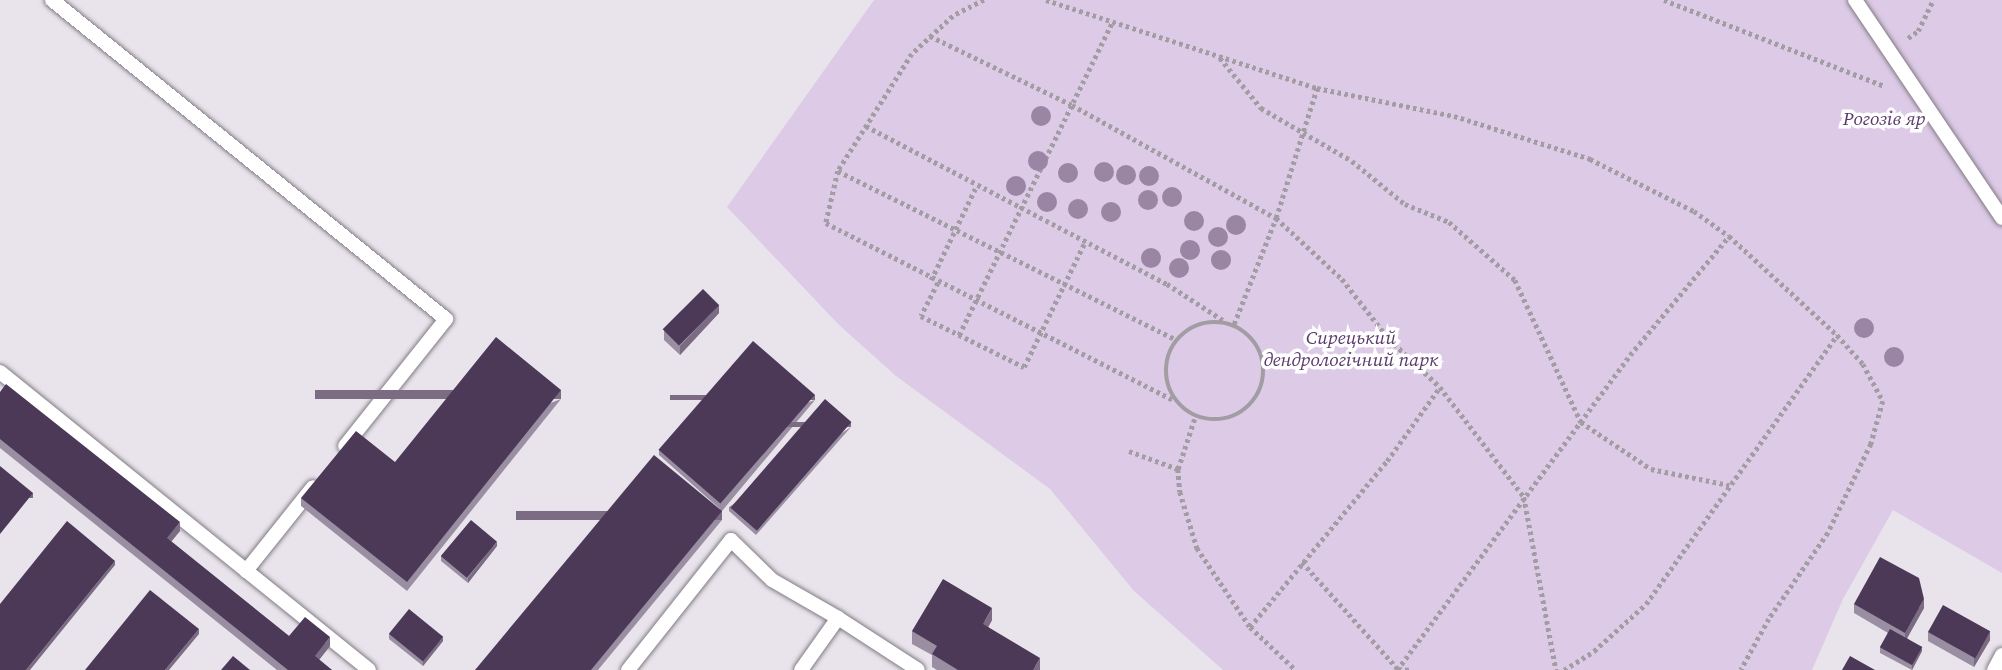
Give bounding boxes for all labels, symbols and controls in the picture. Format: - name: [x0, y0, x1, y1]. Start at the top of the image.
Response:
- park label: Рогозів яр: [1843, 108, 1925, 130]
- park label: Сирецький дендрологічний парк: [1264, 327, 1438, 371]

